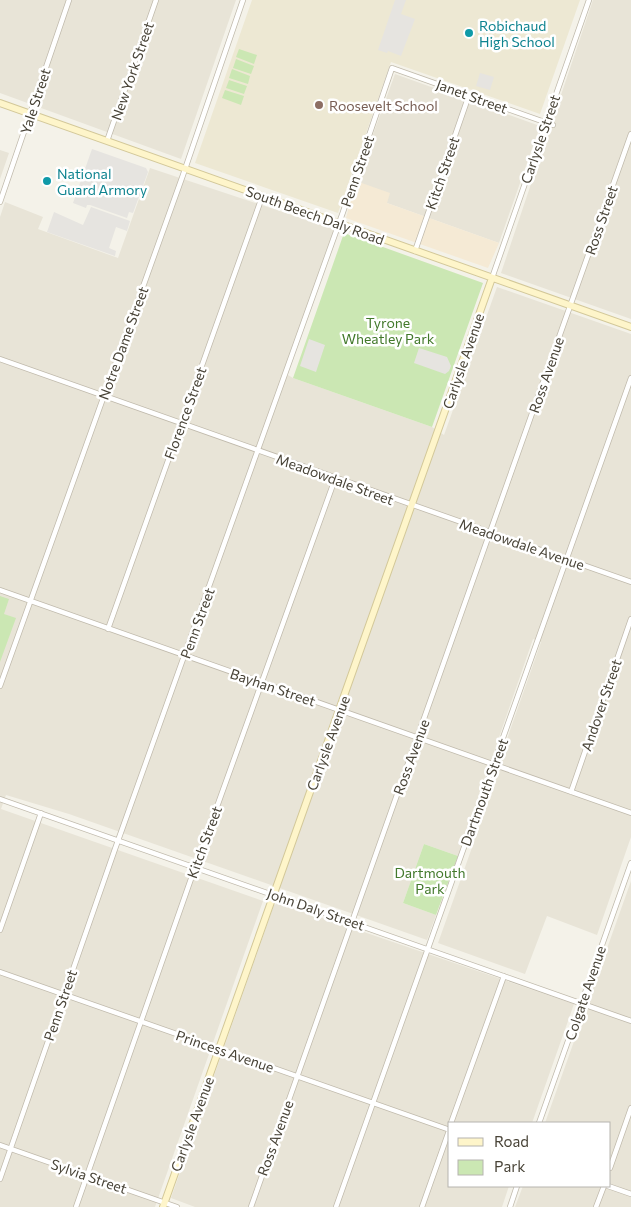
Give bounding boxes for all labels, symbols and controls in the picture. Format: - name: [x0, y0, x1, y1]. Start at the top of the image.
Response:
- place label: Robichaud High School: [479, 17, 555, 50]
- street label: New York Street: [107, 19, 157, 123]
- marker: Robichaud High School: [463, 27, 475, 39]
- street label: Yale Street: [16, 66, 54, 136]
- street label: Janet Street: [434, 75, 510, 117]
- street label: Carlysle Street: [517, 92, 563, 186]
- place label: Roosevelt School: [329, 97, 438, 114]
- marker: Roosevelt School: [313, 99, 325, 111]
- street label: Penn Street: [337, 133, 377, 209]
- street label: Kitch Street: [422, 134, 462, 212]
- place label: National Guard Armory: [57, 165, 147, 198]
- marker: National Guard Armory: [41, 175, 53, 187]
- street label: South Beech Daly Road: [243, 182, 387, 248]
- street label: Ross Street: [581, 183, 621, 257]
- street label: Notre Dame Street: [95, 284, 152, 402]
- street label: Carlysle Avenue: [439, 311, 487, 411]
- park label: Tyrone Wheatley Park: [342, 314, 435, 347]
- street label: Ross Avenue: [525, 335, 567, 415]
- street label: Florence Street: [160, 364, 210, 462]
- street label: Meadowdale Street: [274, 450, 396, 508]
- street label: Meadowdale Avenue: [457, 515, 587, 573]
- street label: Penn Street: [176, 585, 218, 661]
- street label: Andover Street: [577, 657, 625, 753]
- street label: Bayhan Street: [228, 664, 318, 710]
- street label: Carlysle Avenue: [303, 693, 353, 793]
- street label: Ross Avenue: [389, 717, 433, 797]
- street label: Dartmouth Street: [457, 736, 511, 848]
- street label: Kitch Street: [183, 803, 225, 881]
- park label: Dartmouth Park: [394, 864, 466, 897]
- street label: John Daly Street: [265, 884, 367, 934]
- street label: Colgate Avenue: [561, 944, 609, 1042]
- street label: Penn Street: [40, 967, 80, 1043]
- street label: Princess Avenue: [174, 1026, 276, 1076]
- street label: Carlysle Avenue: [167, 1074, 217, 1174]
- street label: Ross Avenue: [253, 1098, 297, 1178]
- legend: [448, 1122, 611, 1187]
- text: Road: [494, 1132, 529, 1150]
- street label: Sylvia Street: [49, 1155, 129, 1197]
- text: Park: [494, 1157, 525, 1175]

